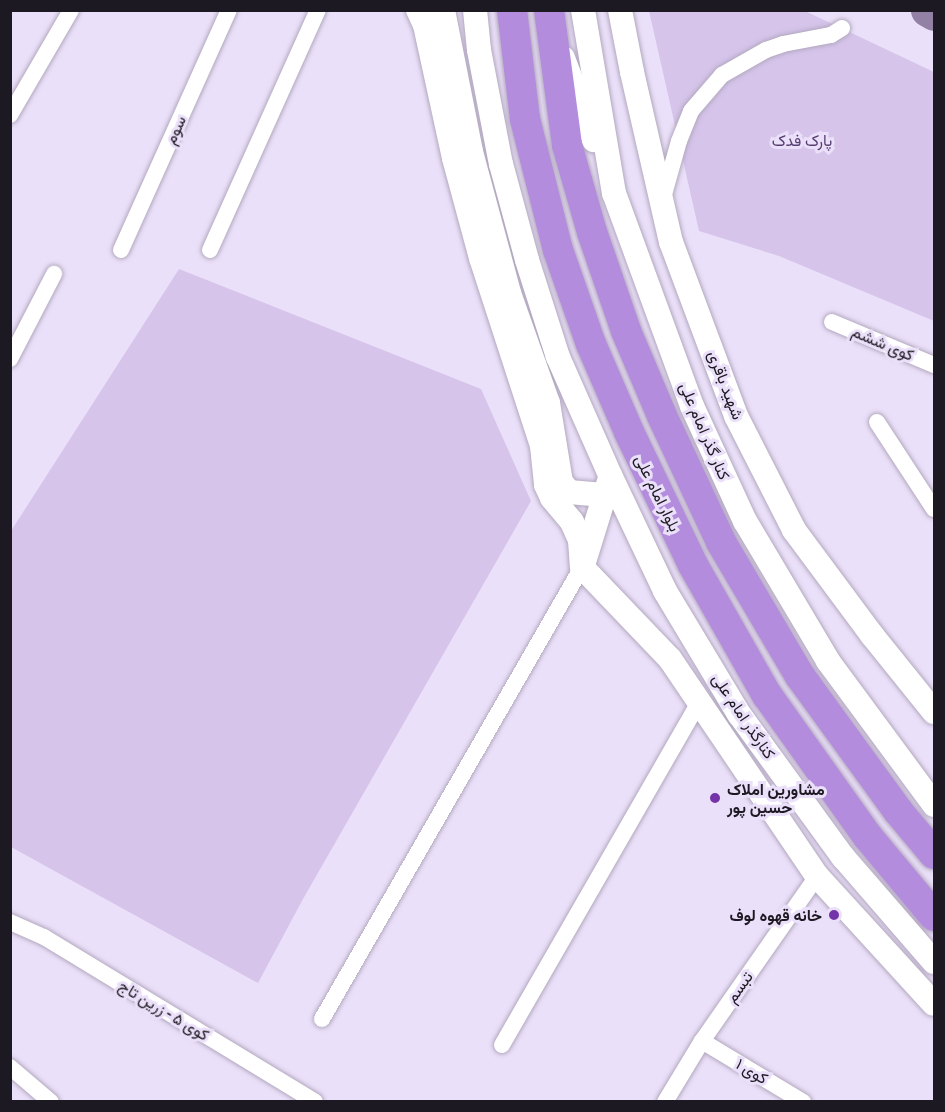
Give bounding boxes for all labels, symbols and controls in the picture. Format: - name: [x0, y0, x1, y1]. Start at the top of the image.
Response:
- street label: سوم: [160, 113, 190, 147]
- park label: پارک فدک: [772, 130, 832, 150]
- street label: کوی ششم: [849, 321, 917, 365]
- street label: شهید باقری: [704, 348, 748, 422]
- street label: کنار گذر امام علی: [676, 379, 734, 483]
- street label: بلوار امام علی: [631, 451, 685, 535]
- street label: کنارگذر امام علی: [708, 670, 780, 762]
- place label: مشاورین املاک حسین پور: [727, 779, 825, 817]
- marker: مشاورین املاک حسین پور: [708, 791, 722, 805]
- place label: خانه قهوه لوف: [730, 905, 822, 925]
- marker: خانه قهوه لوف: [827, 908, 841, 922]
- street label: تبسم: [721, 968, 757, 1006]
- street label: کوی ۵ - زرین تاج: [115, 976, 213, 1044]
- street label: کوی ۱: [733, 1054, 771, 1088]

